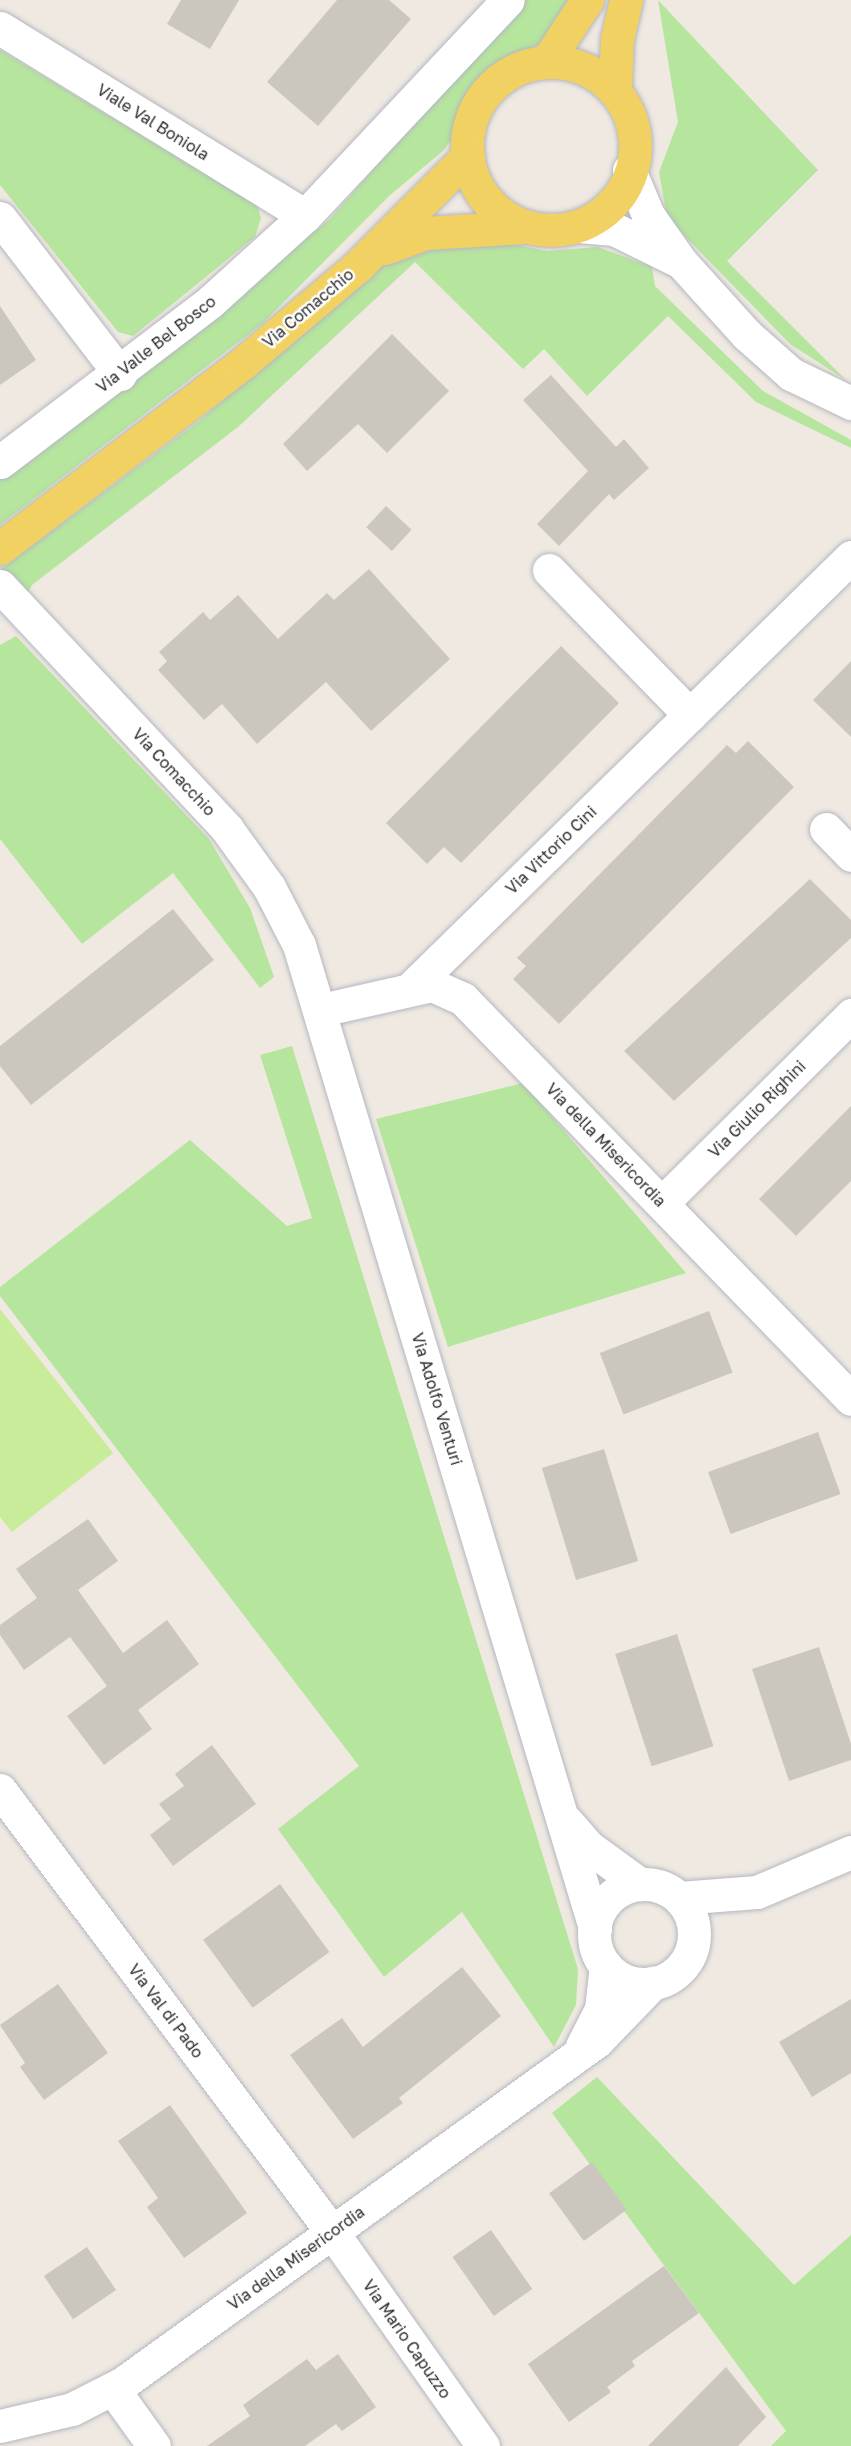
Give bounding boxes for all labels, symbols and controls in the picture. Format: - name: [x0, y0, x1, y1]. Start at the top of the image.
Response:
- street label: Viale Val Boniola: [93, 80, 213, 164]
- street label: Via Comacchio: [259, 264, 357, 352]
- street label: Via Valle Bel Bosco: [92, 291, 220, 397]
- street label: Via Comacchio: [128, 724, 220, 820]
- street label: Via Vittorio Cini: [502, 802, 600, 898]
- street label: Via Giulio Righini: [704, 1056, 810, 1162]
- street label: Via della Misericordia: [542, 1079, 670, 1211]
- street label: Via Adolfo Venturi: [408, 1330, 466, 1468]
- street label: Via Val di Pado: [124, 1960, 208, 2062]
- street label: Via della Misericordia: [224, 2202, 368, 2314]
- street label: Via Mario Capuzzo: [359, 2276, 455, 2402]

